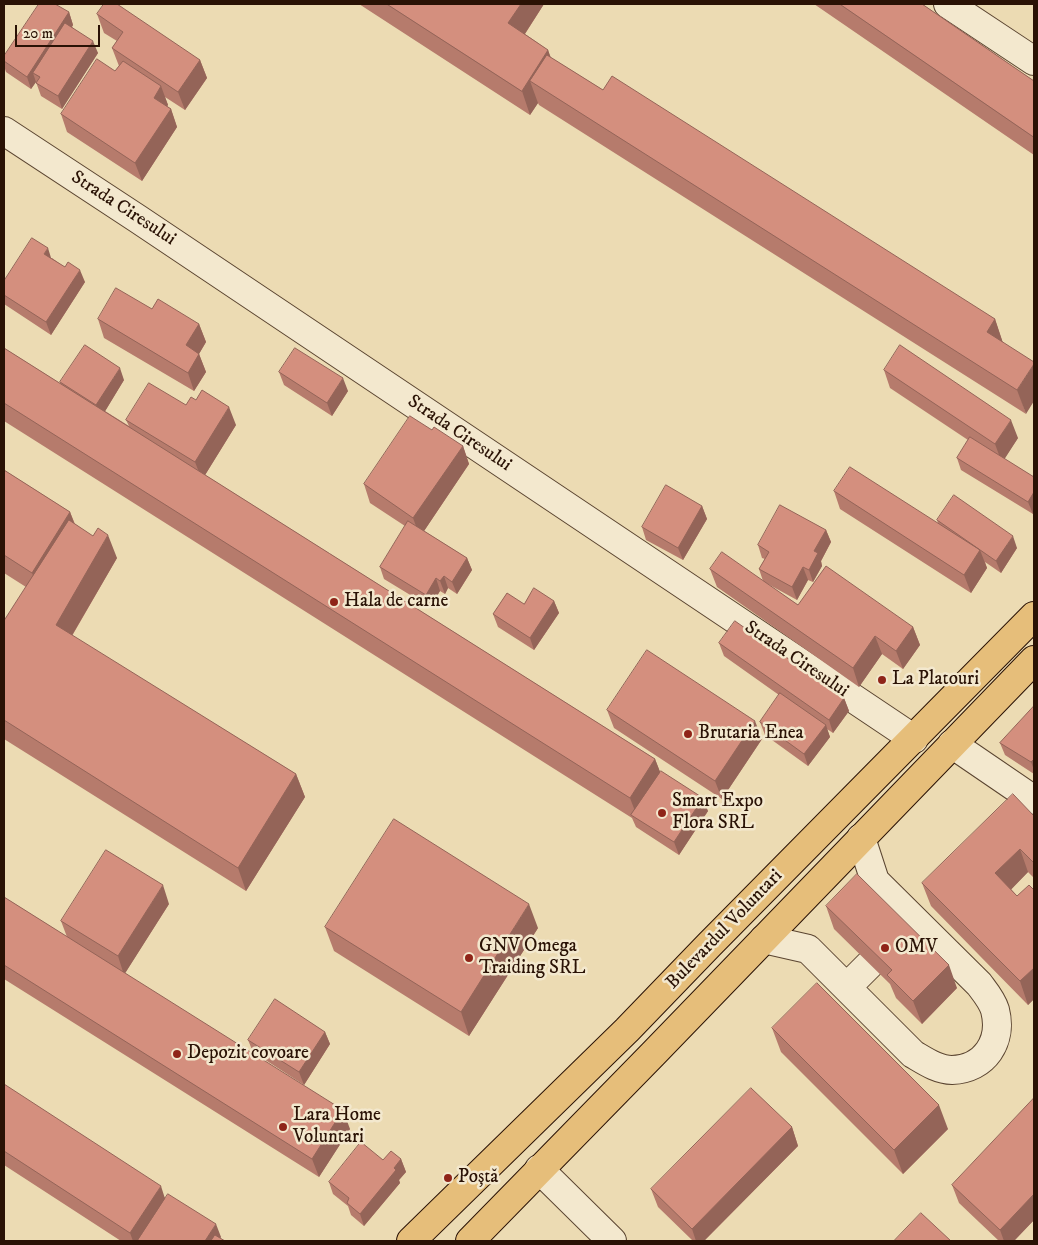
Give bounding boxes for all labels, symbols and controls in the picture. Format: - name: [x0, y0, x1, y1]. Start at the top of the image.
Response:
- scale bar: [18, 15, 102, 47]
- text: 20 m: [23, 24, 53, 43]
- street label: Strada Ciresului: [66, 167, 180, 251]
- street label: Strada Ciresului: [403, 391, 515, 477]
- place label: Hala de carne: [344, 591, 448, 613]
- marker: Hala de carne: [328, 596, 340, 608]
- street label: Strada Ciresului: [740, 617, 852, 703]
- place label: La Platouri: [892, 669, 979, 691]
- marker: La Platouri: [876, 674, 888, 686]
- place label: Brutaria Enea: [698, 723, 804, 745]
- marker: Brutaria Enea: [682, 728, 694, 740]
- place label: Smart Expo Flora SRL: [672, 791, 763, 835]
- marker: Smart Expo Flora SRL: [656, 807, 668, 819]
- street label: Bulevardul Voluntari: [662, 865, 788, 995]
- place label: GNV Omega Traiding SRL: [479, 936, 585, 980]
- place label: OMV: [895, 937, 938, 959]
- marker: OMV: [879, 942, 891, 954]
- marker: GNV Omega Traiding SRL: [463, 952, 475, 964]
- place label: Depozit covoare: [187, 1043, 309, 1065]
- marker: Depozit covoare: [171, 1048, 183, 1060]
- place label: Lara Home Voluntari: [293, 1105, 381, 1149]
- marker: Lara Home Voluntari: [277, 1121, 289, 1133]
- place label: Poștă: [458, 1167, 498, 1189]
- marker: Poștă: [442, 1172, 454, 1184]

